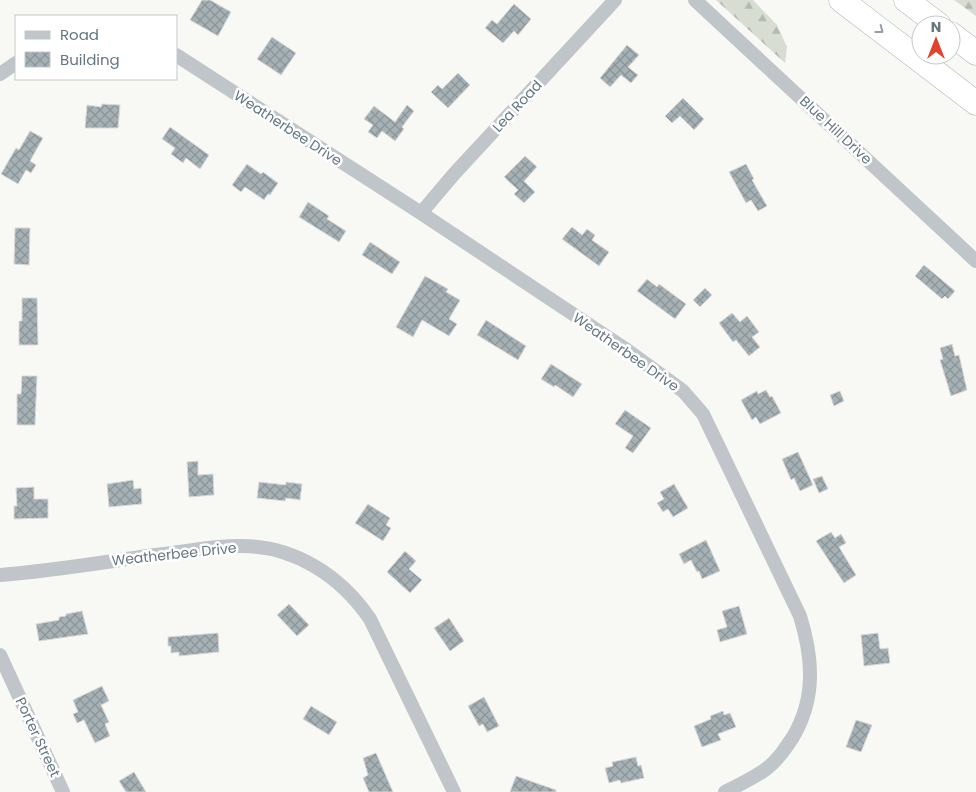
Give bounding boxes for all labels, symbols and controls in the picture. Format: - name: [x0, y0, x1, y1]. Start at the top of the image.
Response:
- legend: [15, 15, 178, 80]
- north arrow: [911, 15, 961, 65]
- text: N: [931, 17, 941, 37]
- text: Road: [60, 24, 99, 45]
- one-way arrow: [874, 24, 883, 32]
- text: Building: [60, 49, 120, 70]
- street label: Lea Road: [488, 76, 546, 136]
- street label: Weatherbee Drive: [230, 85, 346, 171]
- street label: Blue Hill Drive: [795, 91, 877, 169]
- street label: Weatherbee Drive: [569, 308, 683, 396]
- street label: Weatherbee Drive: [111, 537, 238, 571]
- street label: Porter Street: [11, 694, 65, 780]

